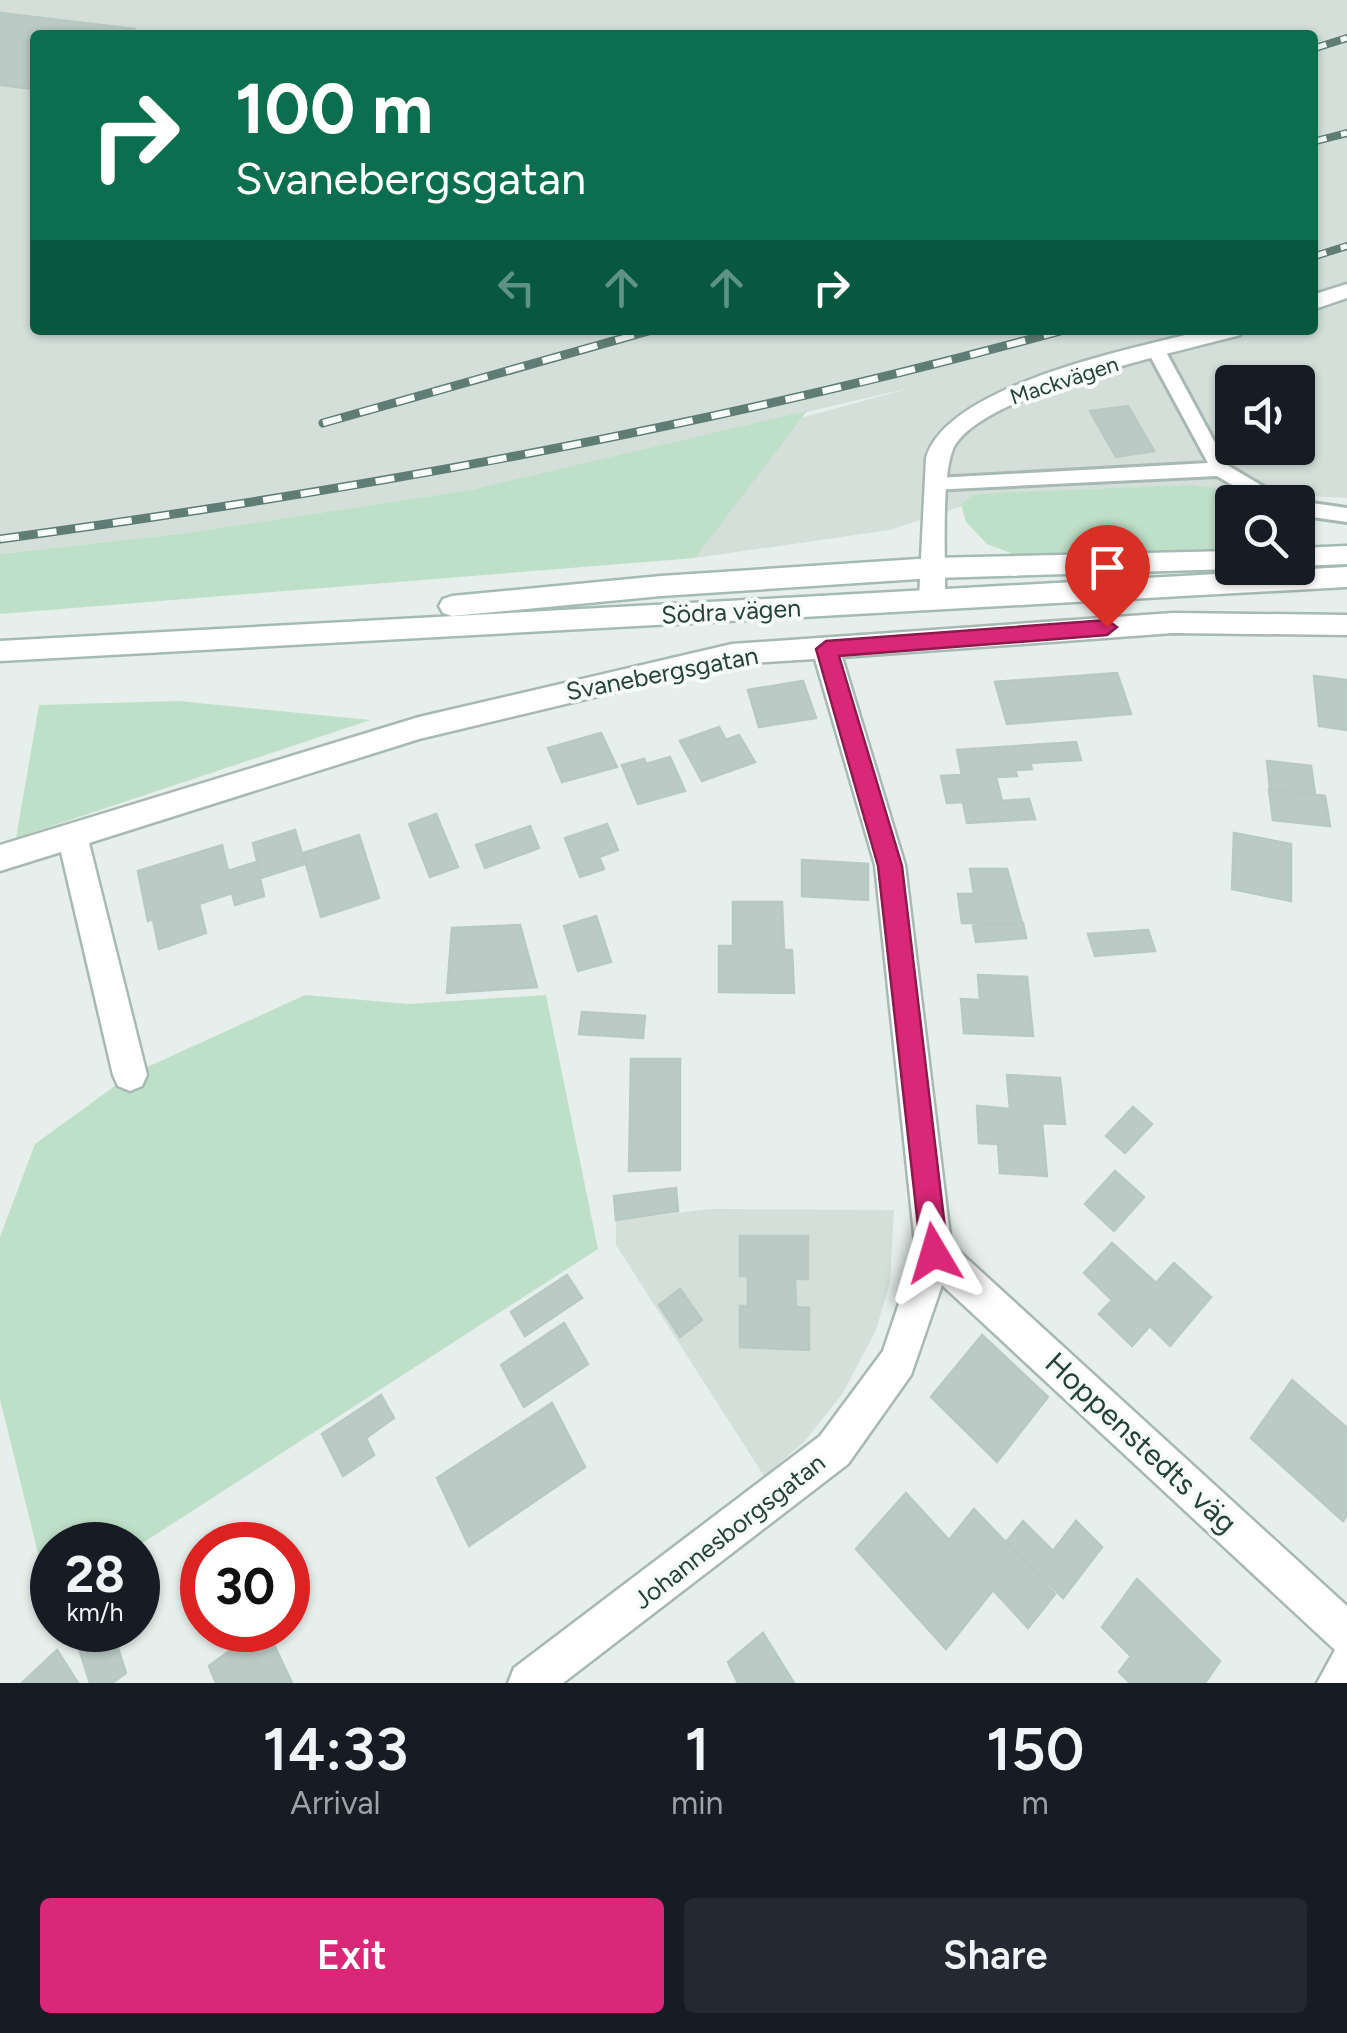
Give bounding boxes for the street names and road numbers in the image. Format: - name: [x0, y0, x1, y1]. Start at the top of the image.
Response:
- street label: Mackvägen: [1007, 350, 1122, 411]
- street label: Södra vägen: [660, 592, 802, 630]
- street label: Svanebergsgatan: [563, 640, 761, 706]
- street label: Hoppenstedts väg: [1038, 1344, 1245, 1541]
- street label: Johannesborgsgatan: [627, 1447, 831, 1615]

